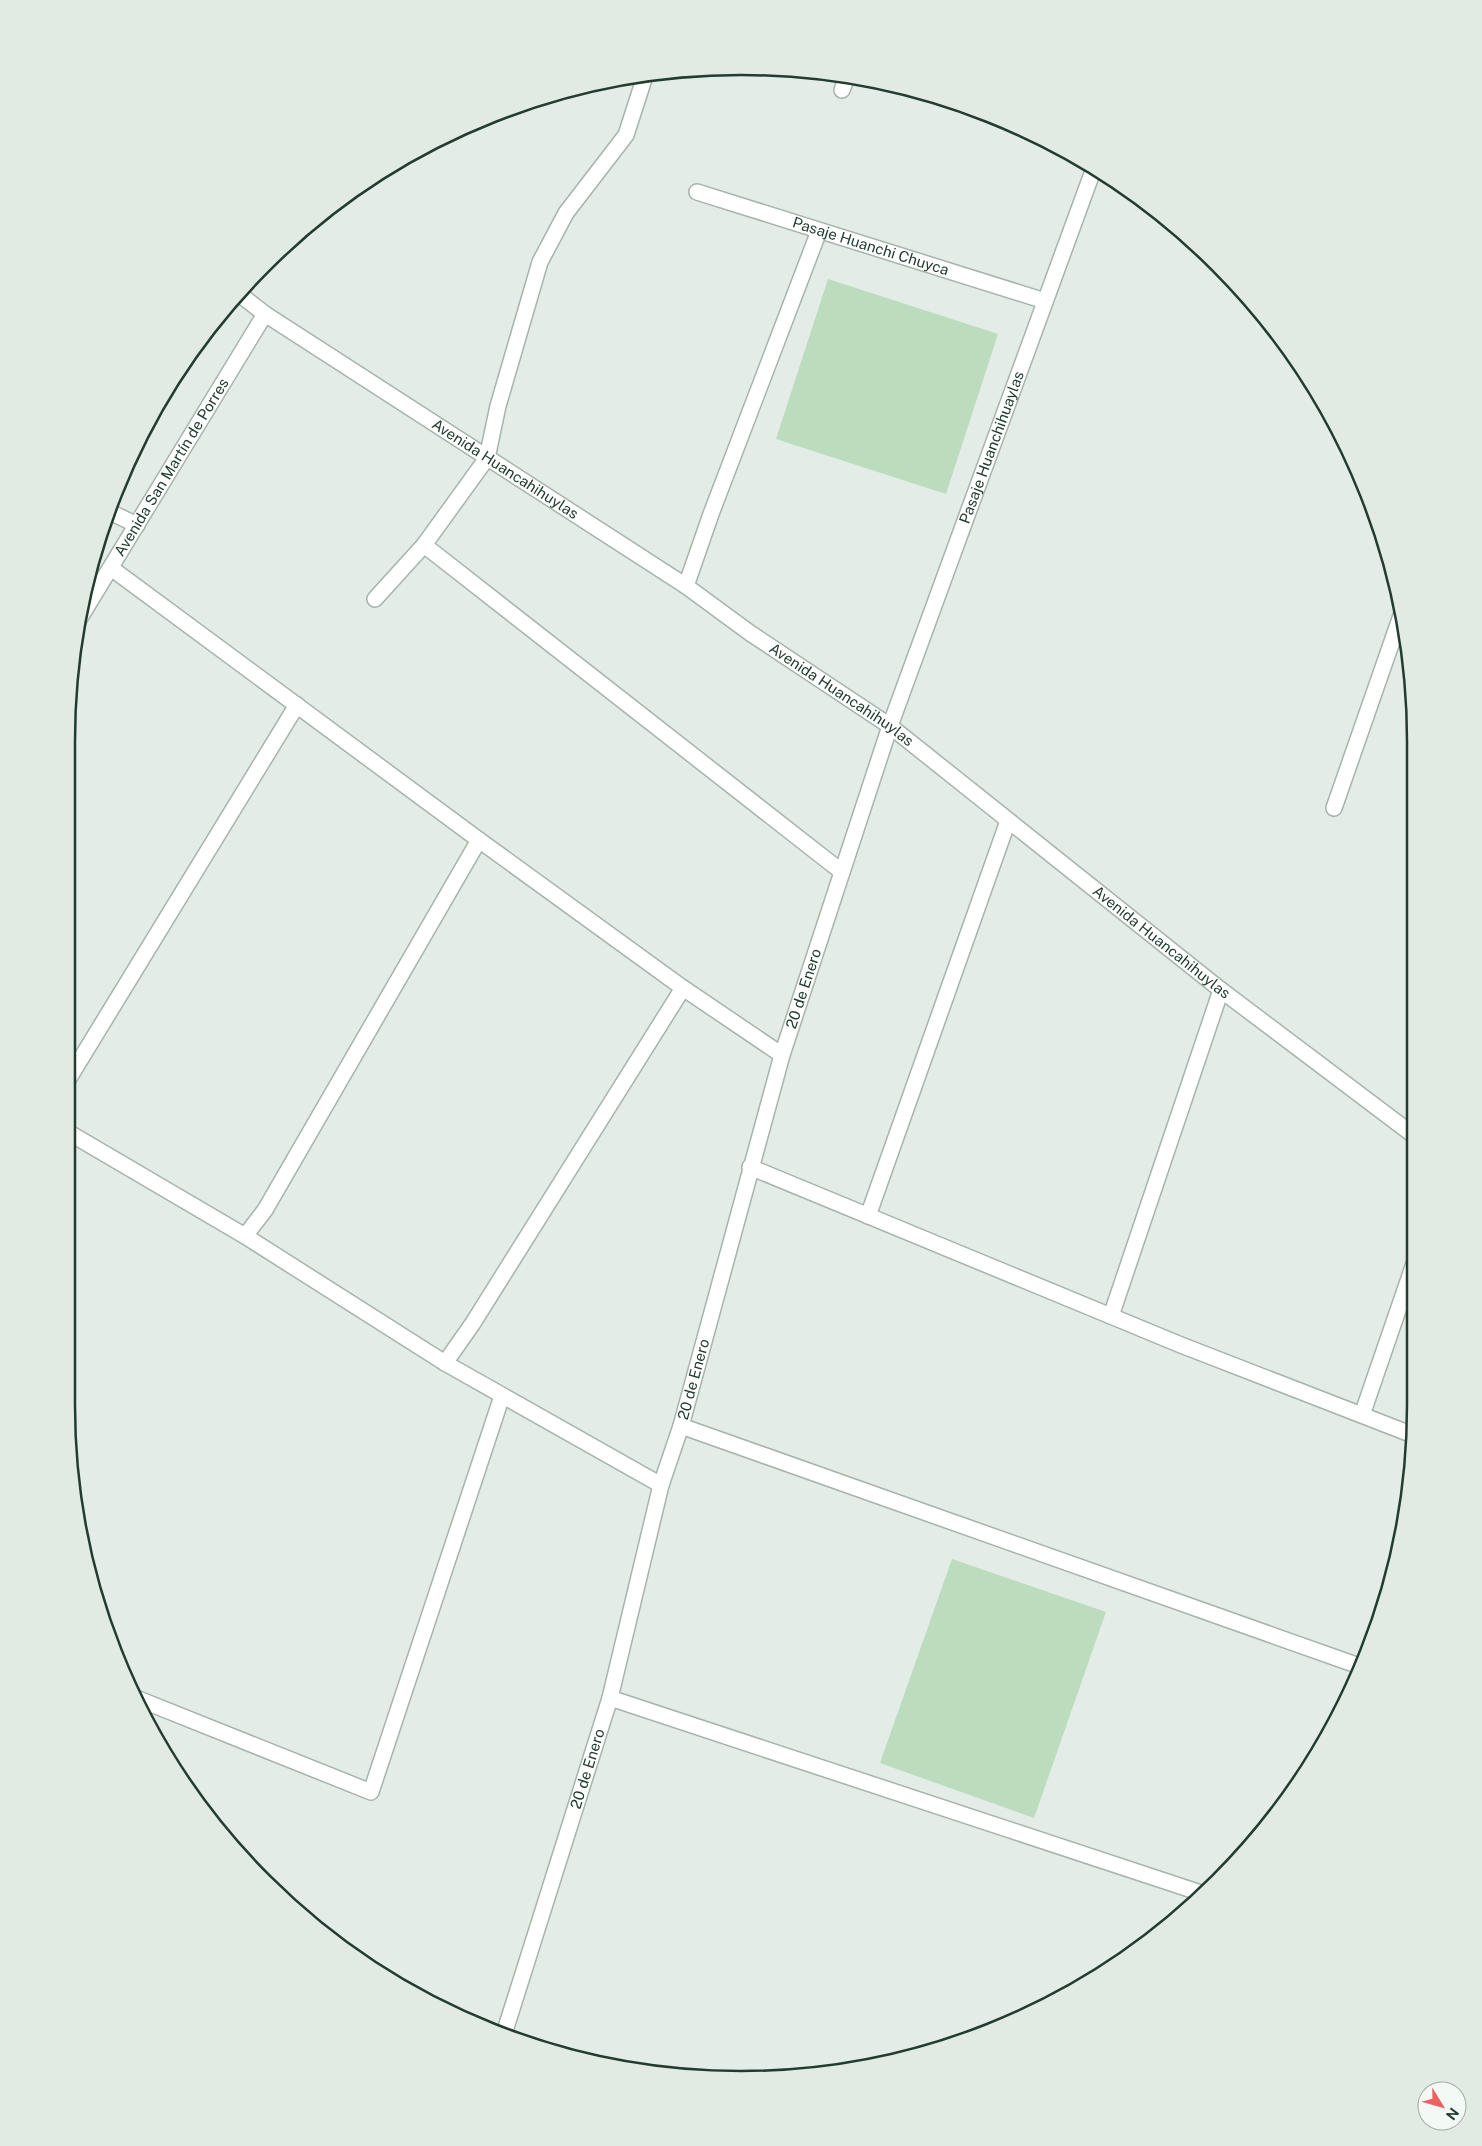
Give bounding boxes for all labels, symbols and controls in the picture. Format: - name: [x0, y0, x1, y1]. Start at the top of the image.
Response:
- street label: Pasaje Huanchi Chuyca: [791, 213, 951, 278]
- street label: Pasaje Huanchihuaylas: [956, 369, 1027, 526]
- street label: Avenida San Martín de Porres: [111, 375, 232, 559]
- street label: Avenida Huancahihuylas: [429, 415, 582, 522]
- street label: Avenida Huancahihuylas: [766, 639, 917, 749]
- street label: Avenida Huancahihuylas: [1090, 882, 1234, 1002]
- street label: 20 de Enero: [782, 946, 824, 1031]
- street label: 20 de Enero: [674, 1337, 712, 1422]
- street label: 20 de Enero: [567, 1727, 608, 1811]
- north arrow: [1417, 2081, 1467, 2131]
- text: N: [1443, 2105, 1462, 2123]

